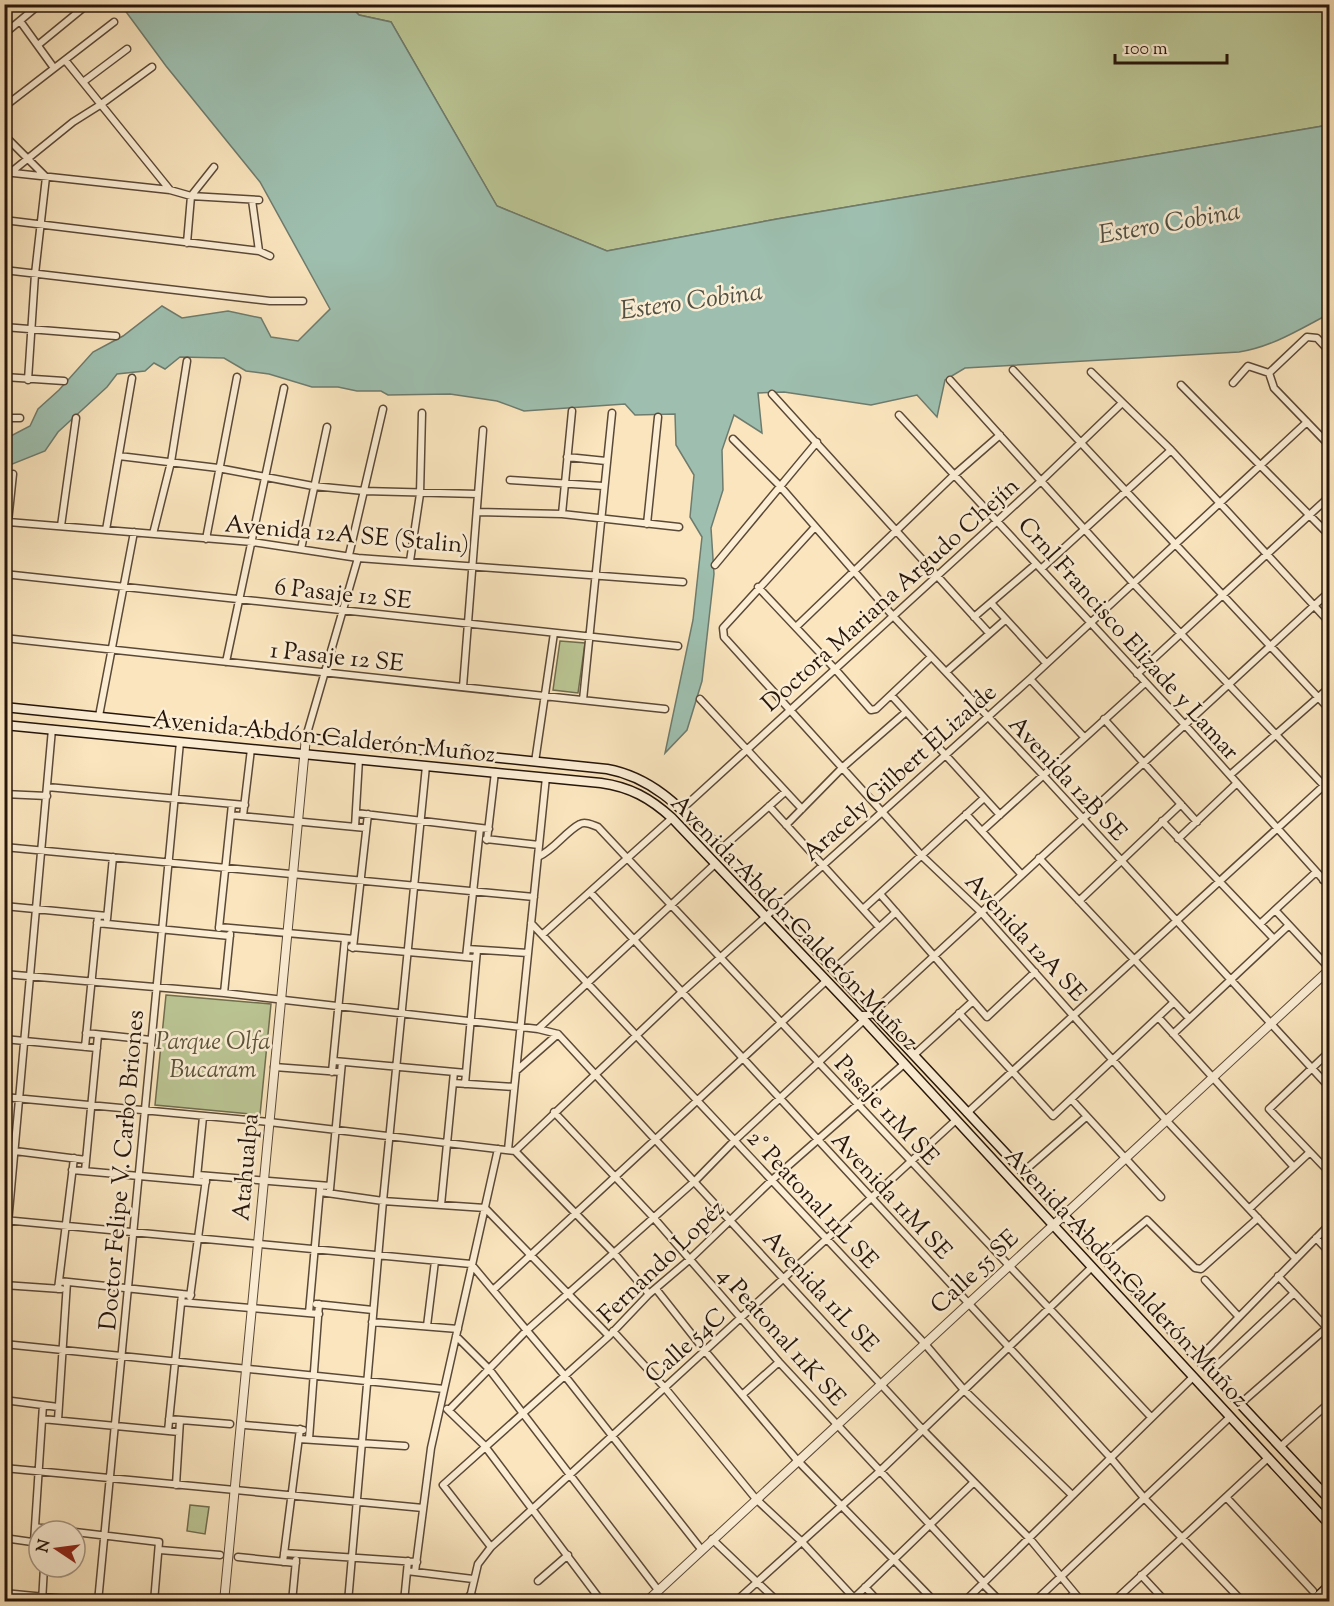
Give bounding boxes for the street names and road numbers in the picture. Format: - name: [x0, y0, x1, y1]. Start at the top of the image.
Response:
- street label: Doctora Mariana Argudo Chejín: [755, 470, 1028, 721]
- street label: Avenida 12A SE (Stalin): [223, 508, 470, 564]
- street label: Crnl Francisco Elizade y Lamar: [1009, 510, 1246, 768]
- street label: 6 Pasaje 12 SE: [272, 571, 414, 619]
- street label: 1 Pasaje 12 SE: [268, 634, 406, 682]
- street label: Aracely Gilbert ELizalde: [796, 677, 1005, 870]
- street label: Avenida Abdón Calderón Muñoz: [151, 703, 497, 773]
- street label: Avenida 12B SE: [999, 709, 1134, 850]
- street label: Avenida Abdón Calderón Muñoz: [662, 788, 925, 1059]
- street label: Avenida 12A SE: [956, 867, 1093, 1011]
- street label: Doctor Felipe V. Carbo Briones: [92, 1009, 154, 1332]
- street label: Pasaje 11M SE: [825, 1049, 946, 1174]
- street label: Atahualpa: [225, 1112, 269, 1223]
- street label: 2° Peatonal 11L SE: [738, 1123, 886, 1278]
- street label: Avenida 11M SE: [822, 1125, 959, 1268]
- street label: Avenida Abdón Calderón Muñoz: [996, 1141, 1255, 1416]
- street label: Fernando Lopéz: [591, 1193, 733, 1332]
- street label: Calle 55 SE: [924, 1222, 1028, 1322]
- street label: Avenida 11L SE: [754, 1224, 886, 1362]
- street label: 4 Peatonal 11K SE: [708, 1260, 853, 1415]
- street label: Calle 54C: [638, 1301, 734, 1392]

